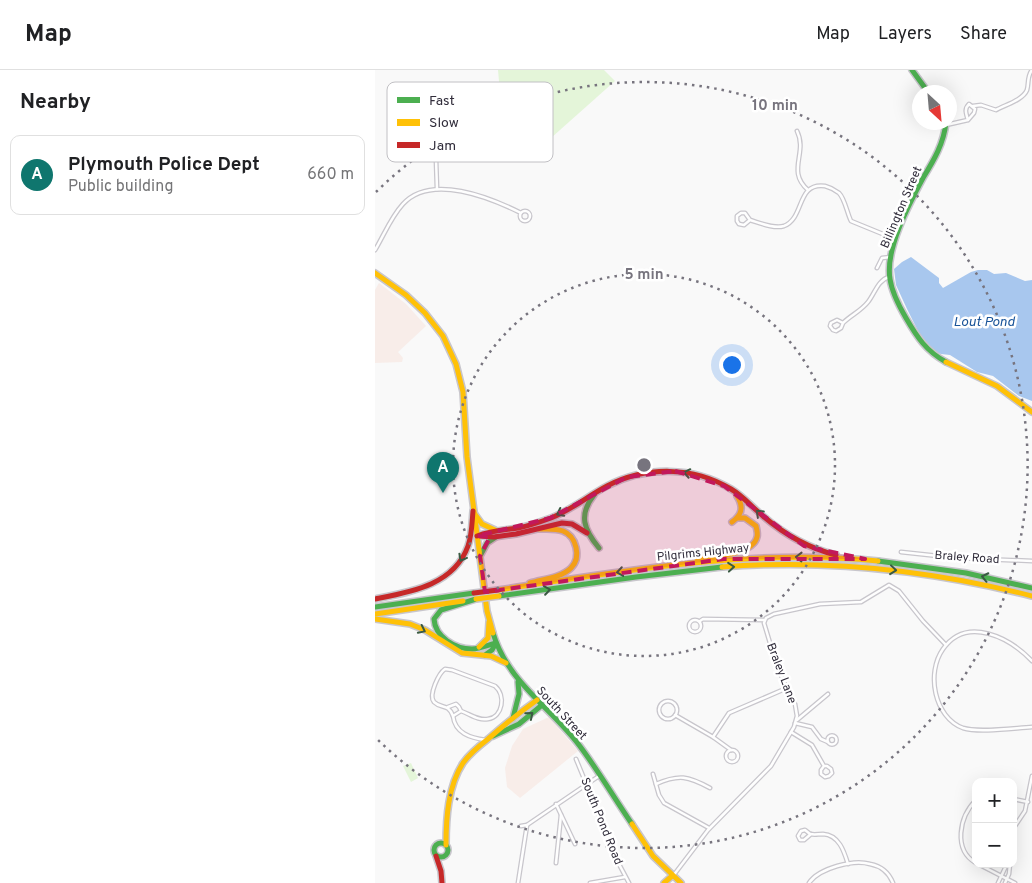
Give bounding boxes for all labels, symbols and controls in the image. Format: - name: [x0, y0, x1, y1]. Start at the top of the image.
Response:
- text: Map: [25, 20, 72, 50]
- text: Map: [816, 23, 850, 46]
- text: Layers: [878, 23, 932, 46]
- text: Share: [960, 23, 1007, 46]
- legend: [387, 82, 553, 162]
- north arrow: [912, 85, 957, 130]
- text: Nearby: [20, 89, 91, 116]
- text: Fast: [429, 93, 455, 110]
- text: 10 min: [752, 97, 798, 116]
- text: Slow: [429, 115, 459, 132]
- text: Jam: [429, 138, 456, 155]
- text: Plymouth Police Dept: [68, 153, 260, 177]
- street label: Billington Street: [877, 164, 926, 251]
- text: A: [31, 165, 43, 185]
- text: 660 m: [307, 165, 354, 185]
- text: Public building: [68, 177, 173, 197]
- text: 5 min: [624, 266, 664, 285]
- water label: Lout Pond: [953, 314, 1016, 331]
- your location: [719, 352, 745, 378]
- pin: A: [427, 452, 459, 493]
- centre of rings: [635, 456, 653, 474]
- one-way arrow: [682, 468, 691, 478]
- one-way arrow: [556, 507, 565, 517]
- one-way arrow: [756, 510, 765, 519]
- street label: Pilgrims Highway: [656, 540, 750, 566]
- street label: Braley Road: [934, 548, 1000, 568]
- one-way arrow: [795, 551, 803, 562]
- one-way arrow: [458, 553, 468, 562]
- one-way arrow: [727, 562, 735, 573]
- one-way arrow: [889, 564, 897, 575]
- one-way arrow: [616, 567, 624, 577]
- one-way arrow: [980, 572, 989, 582]
- one-way arrow: [544, 585, 552, 596]
- one-way arrow: [417, 623, 426, 634]
- street label: Braley Lane: [762, 641, 800, 706]
- street label: South Street: [532, 684, 590, 744]
- one-way arrow: [525, 712, 534, 721]
- street label: South Pond Road: [576, 775, 626, 867]
- map controls: [972, 778, 1017, 868]
- button: +: [972, 778, 1017, 823]
- button: −: [972, 823, 1017, 868]

